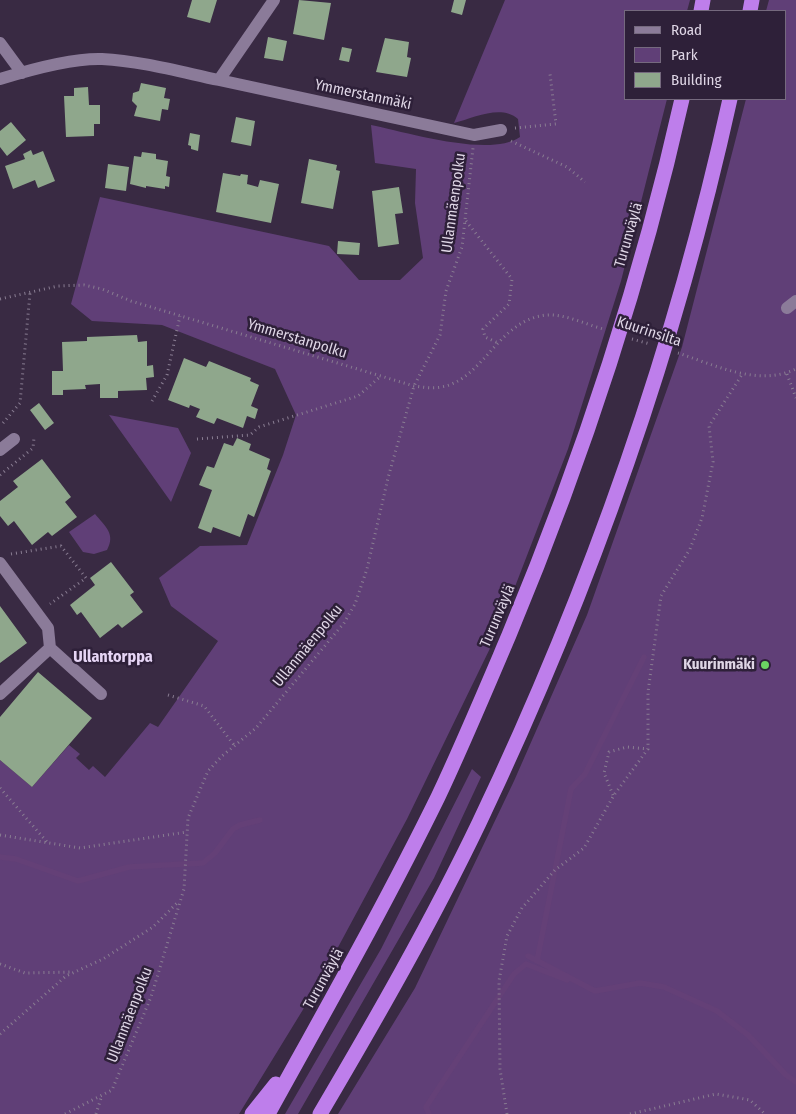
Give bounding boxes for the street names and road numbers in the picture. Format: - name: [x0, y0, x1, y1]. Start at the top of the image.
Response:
- street label: Ymmerstanmäki: [313, 76, 413, 114]
- street label: Ullanmäenpolku: [438, 152, 470, 254]
- street label: Turunväylä: [611, 201, 647, 269]
- street label: Kuurinsilta: [614, 313, 684, 351]
- street label: Ymmerstanpolku: [245, 315, 349, 363]
- street label: Turunväylä: [477, 582, 519, 650]
- street label: Ullanmäenpolku: [269, 601, 347, 691]
- street label: Turunväylä: [300, 946, 348, 1012]
- street label: Ullanmäenpolku: [104, 965, 156, 1065]

